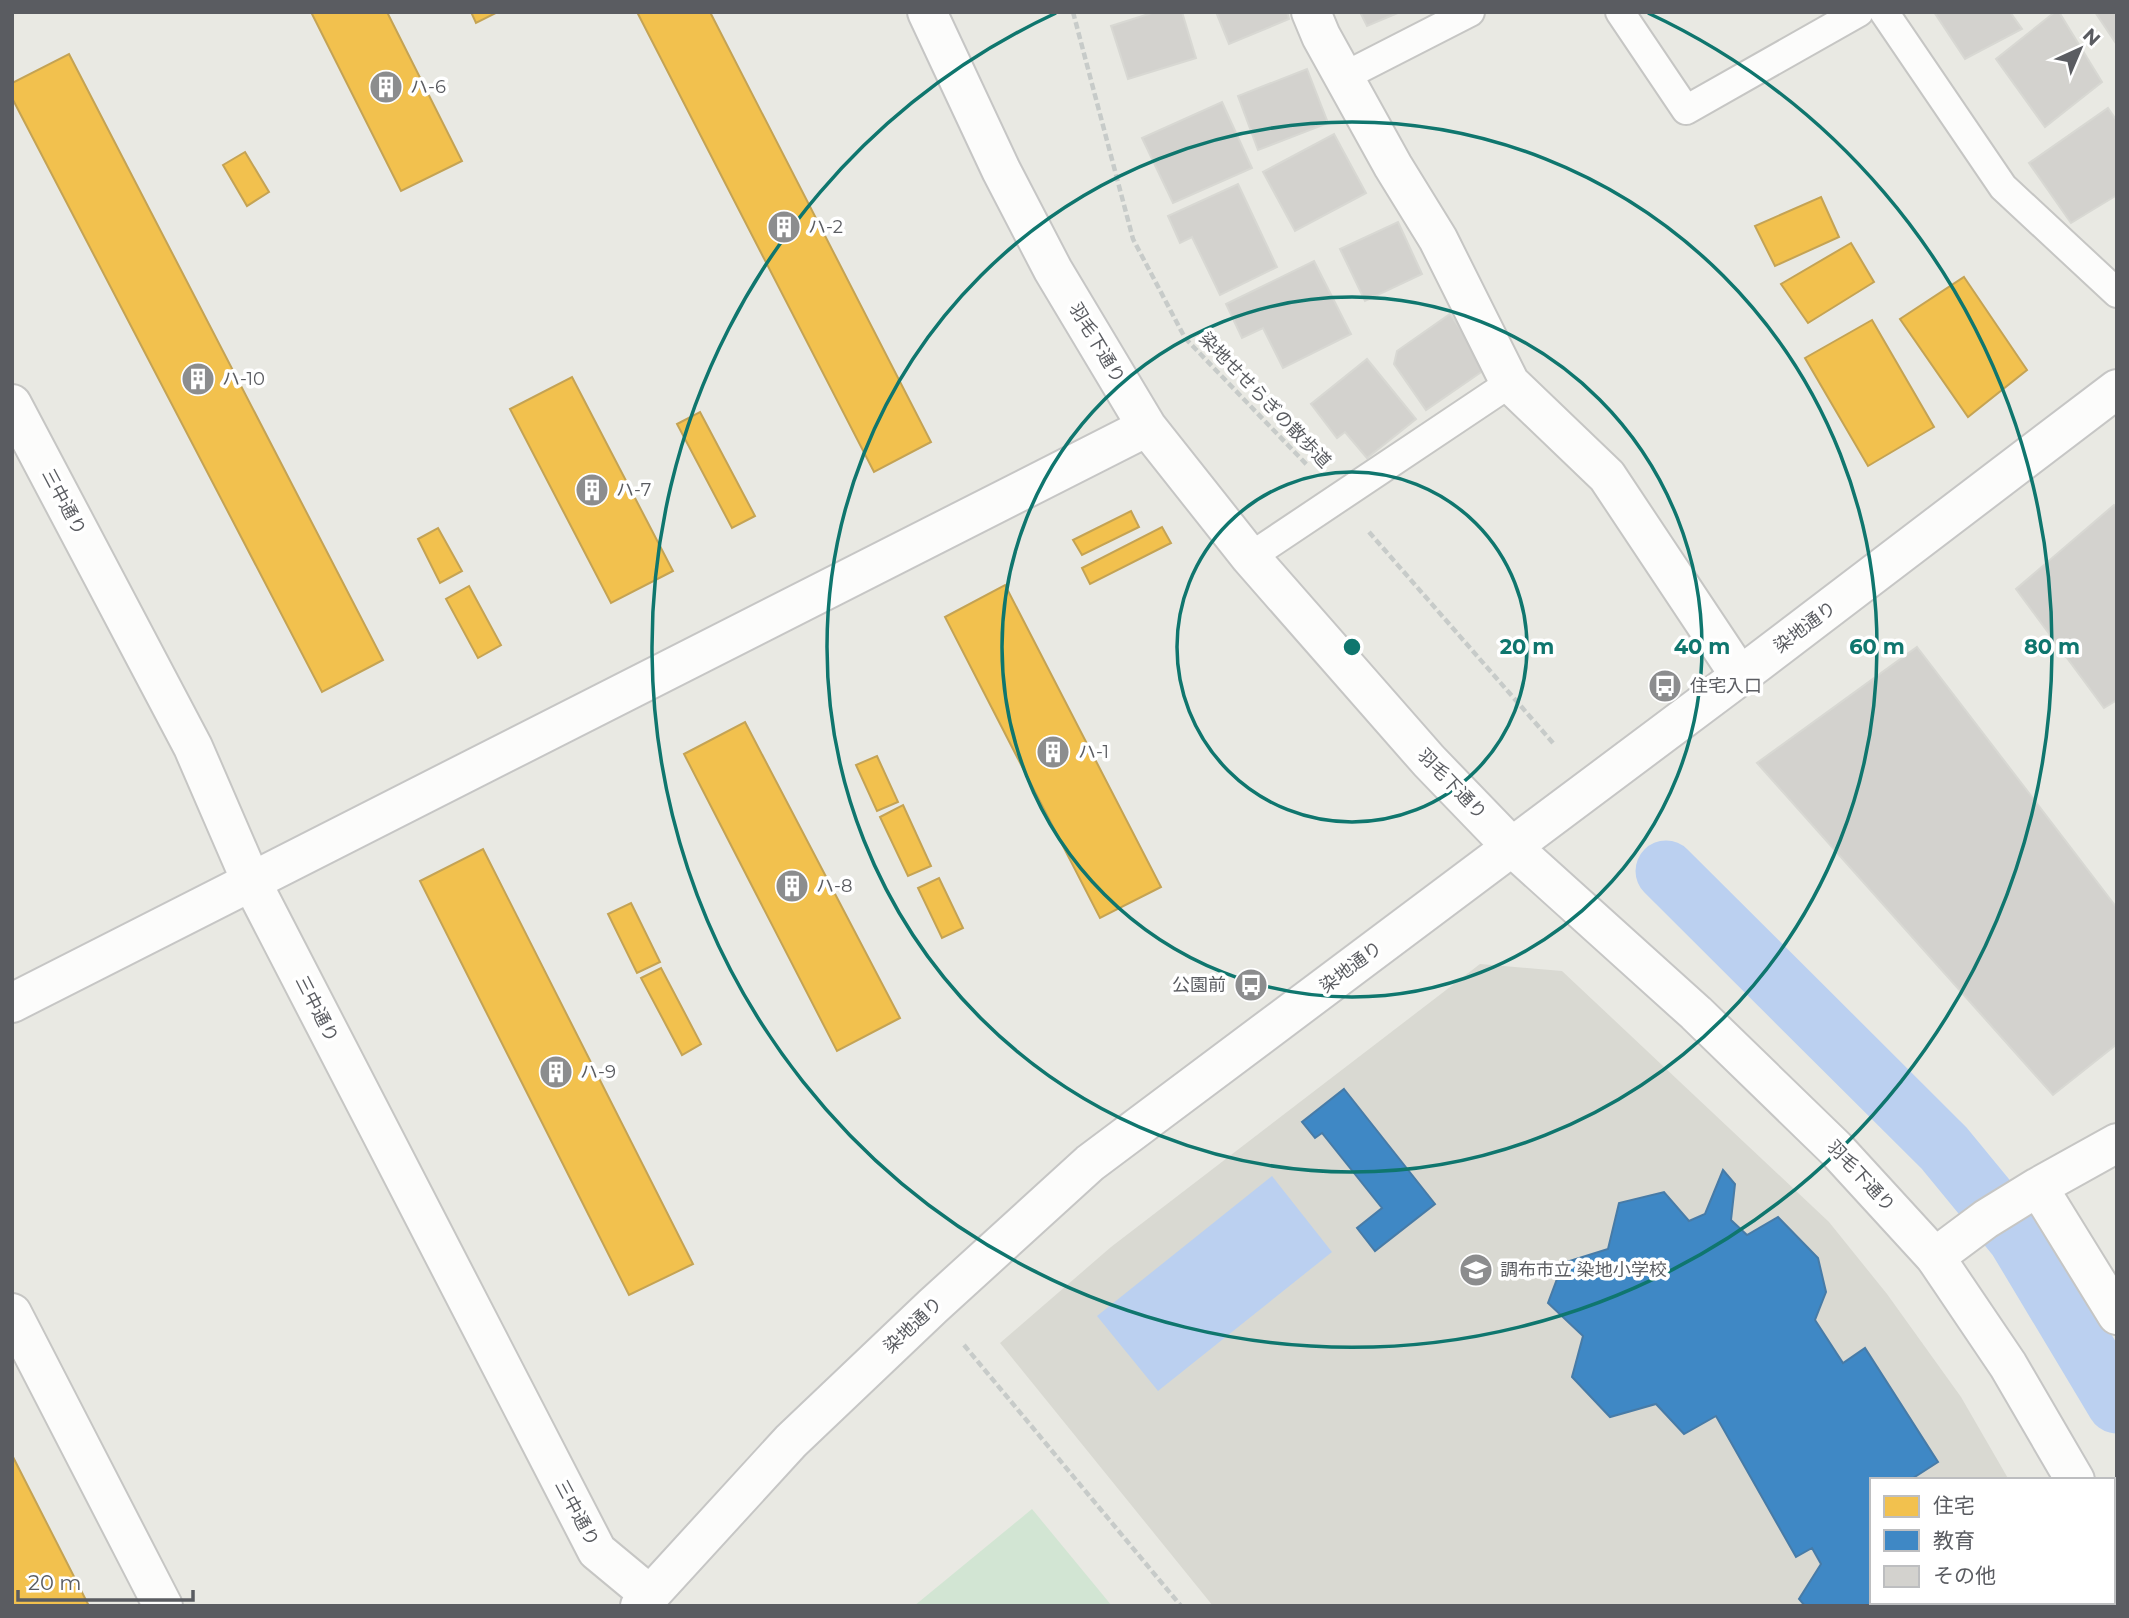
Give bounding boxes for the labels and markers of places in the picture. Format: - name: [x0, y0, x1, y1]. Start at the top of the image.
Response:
- building icon: ハ-6: [367, 68, 405, 106]
- place label: ハ-6: [410, 76, 446, 98]
- building icon: ハ-2: [765, 208, 803, 246]
- place label: ハ-2: [808, 216, 843, 238]
- building icon: ハ-10: [179, 360, 217, 398]
- place label: ハ-10: [222, 368, 265, 390]
- building icon: ハ-7: [573, 471, 611, 509]
- place label: ハ-7: [616, 479, 651, 501]
- centre of rings: [1340, 635, 1364, 659]
- bus stop icon: 住宅入口: [1646, 667, 1684, 705]
- place label: 住宅入口: [1690, 675, 1762, 697]
- building icon: ハ-1: [1034, 733, 1072, 771]
- place label: ハ-1: [1078, 741, 1109, 763]
- building icon: ハ-8: [773, 867, 811, 905]
- place label: ハ-8: [816, 875, 852, 897]
- bus stop icon: 公園前: [1232, 966, 1270, 1004]
- place label: 公園前: [1172, 974, 1226, 996]
- building icon: ハ-9: [537, 1053, 575, 1091]
- place label: ハ-9: [580, 1061, 616, 1083]
- school or university icon: 調布市立 染地小学校: [1457, 1251, 1495, 1289]
- place label: 調布市立 染地小学校: [1500, 1259, 1667, 1281]

